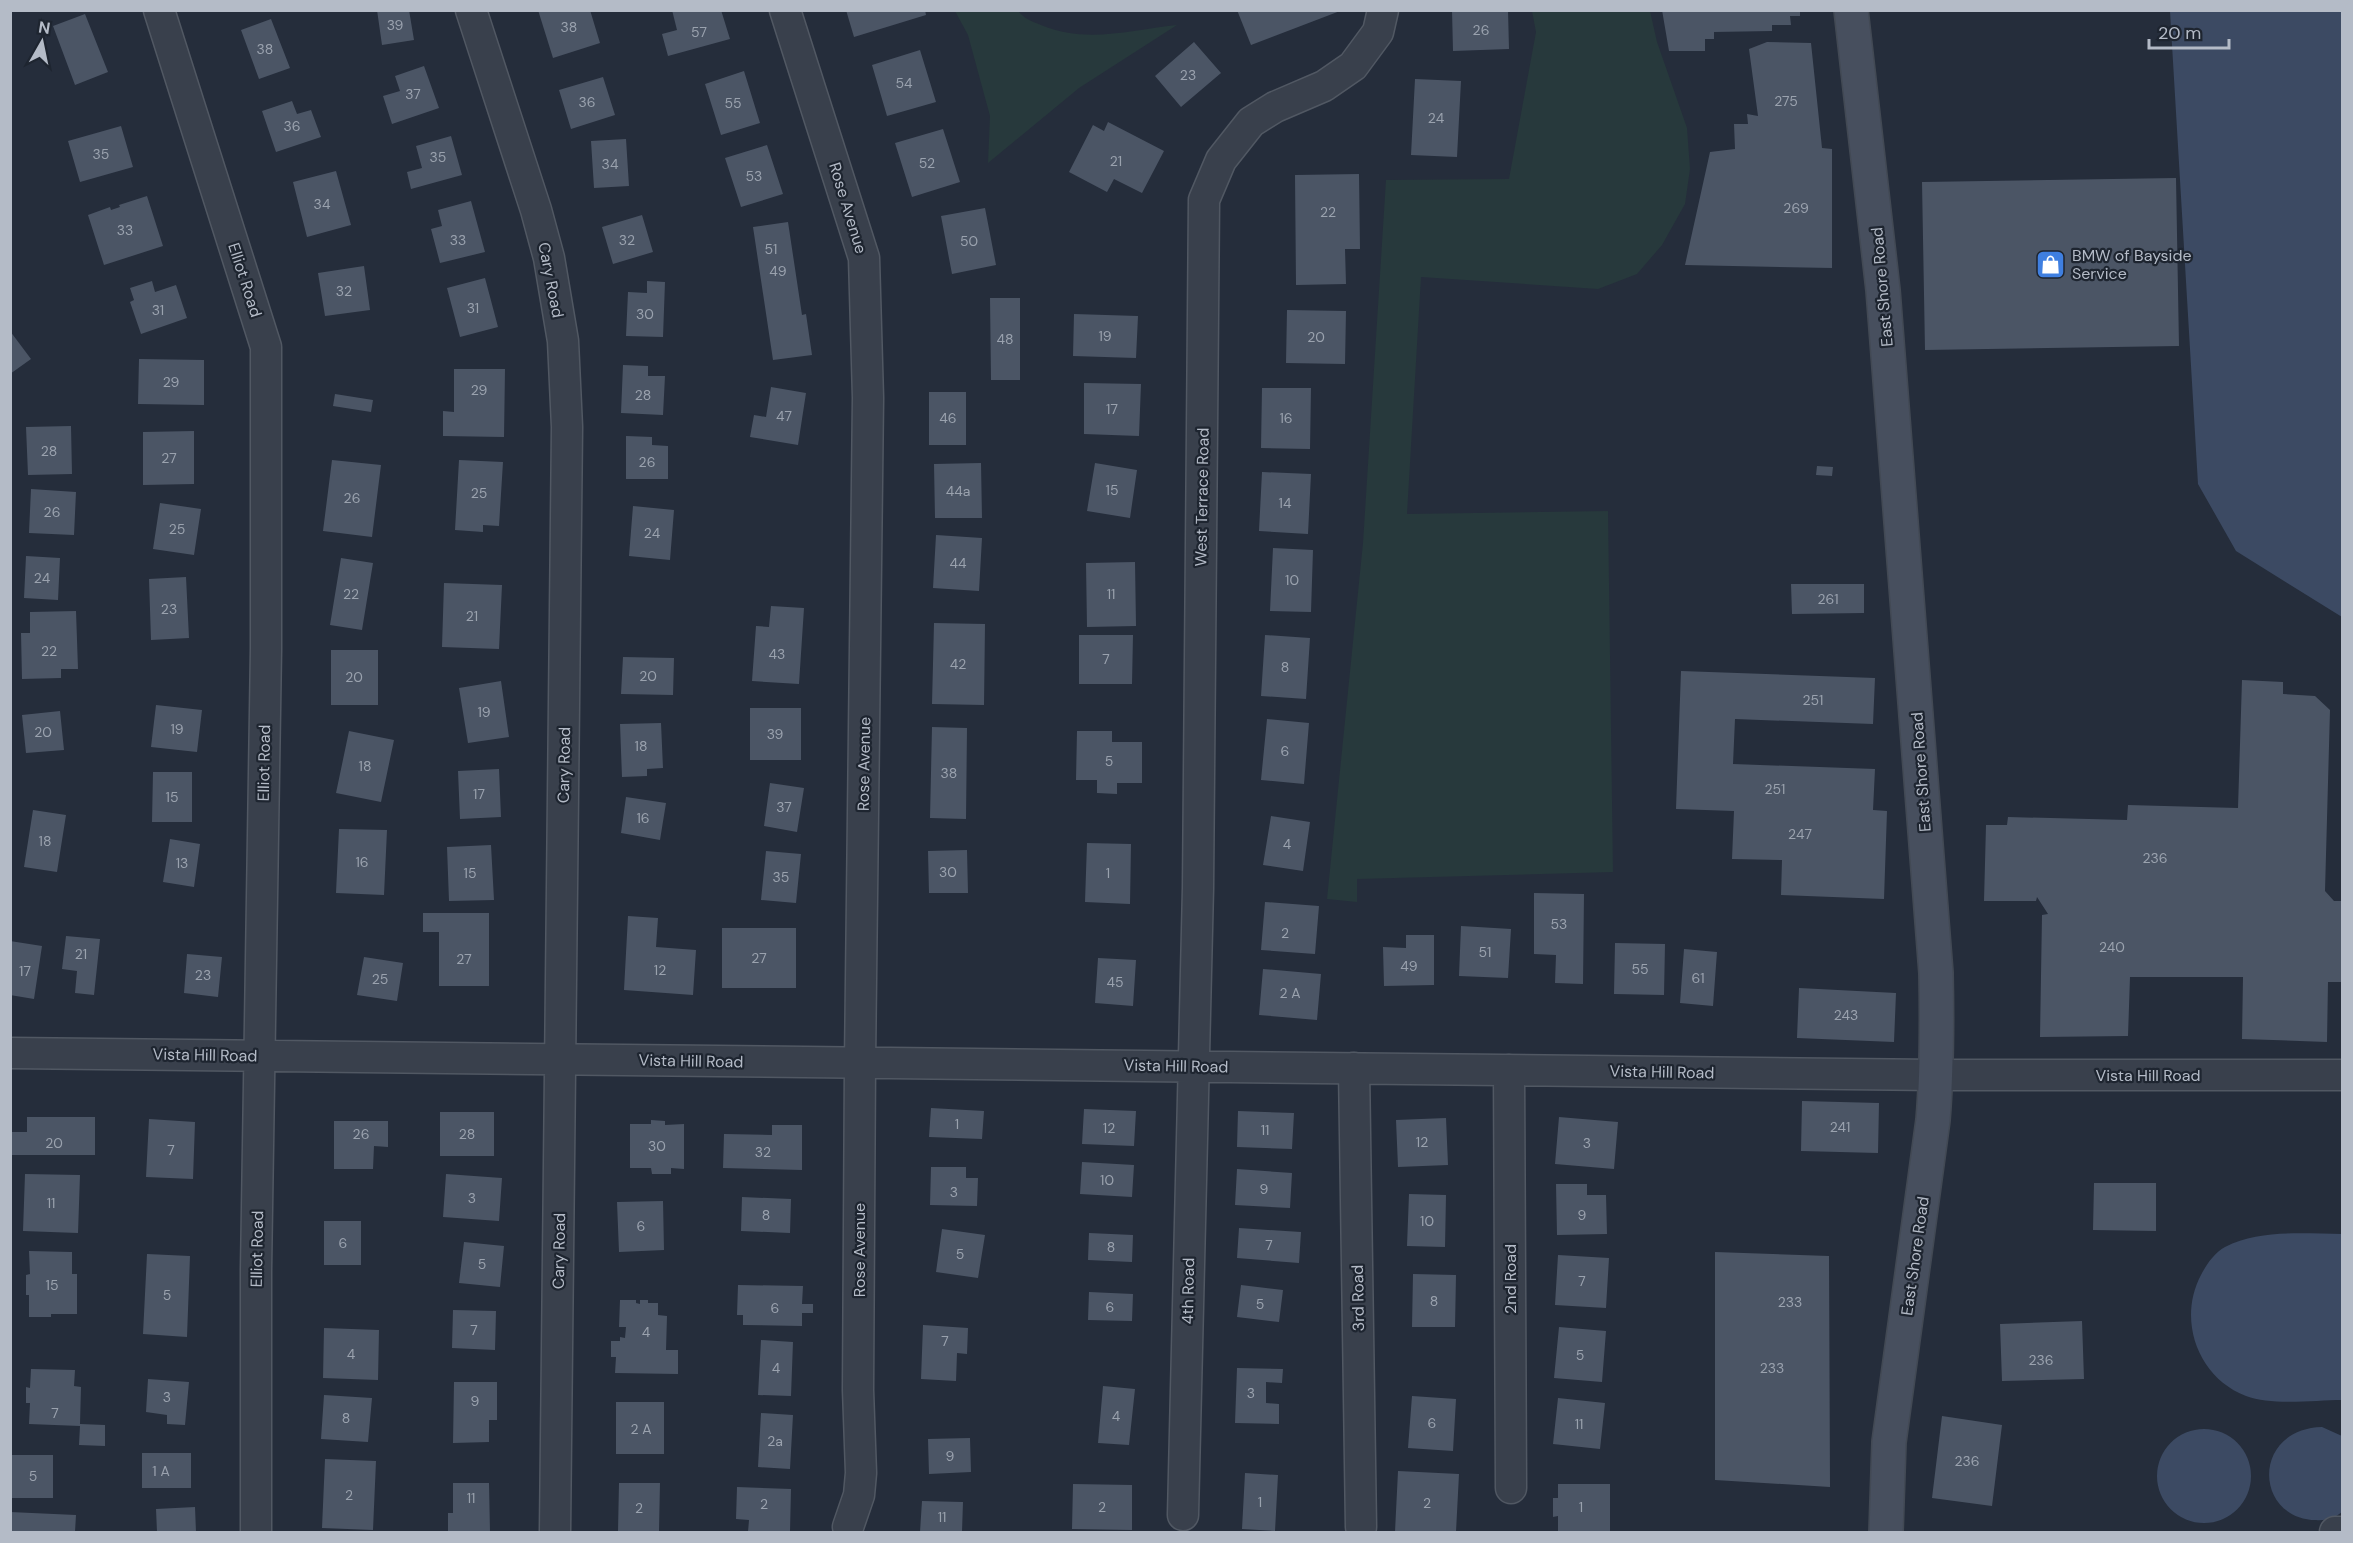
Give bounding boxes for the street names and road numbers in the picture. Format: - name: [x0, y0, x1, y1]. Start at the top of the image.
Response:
- street label: Rose Avenue: [824, 160, 872, 256]
- street label: East Shore Road: [1866, 226, 1898, 348]
- street label: Elliot Road: [223, 240, 267, 320]
- street label: Cary Road: [533, 240, 569, 320]
- street label: West Terrace Road: [1190, 427, 1214, 567]
- street label: East Shore Road: [1906, 711, 1936, 833]
- street label: Rose Avenue: [853, 717, 875, 811]
- street label: Elliot Road: [253, 724, 275, 802]
- street label: Cary Road: [553, 727, 575, 803]
- street label: Vista Hill Road: [152, 1044, 258, 1066]
- street label: Vista Hill Road: [638, 1050, 744, 1072]
- street label: Vista Hill Road: [1123, 1055, 1229, 1077]
- street label: Vista Hill Road: [1609, 1061, 1715, 1083]
- street label: Vista Hill Road: [2096, 1065, 2200, 1086]
- street label: East Shore Road: [1896, 1195, 1934, 1317]
- street label: Rose Avenue: [849, 1203, 870, 1297]
- street label: Elliot Road: [246, 1210, 268, 1288]
- street label: Cary Road: [548, 1213, 570, 1289]
- street label: 2nd Road: [1500, 1244, 1521, 1314]
- street label: 4th Road: [1177, 1257, 1199, 1325]
- street label: 3rd Road: [1347, 1265, 1369, 1331]

